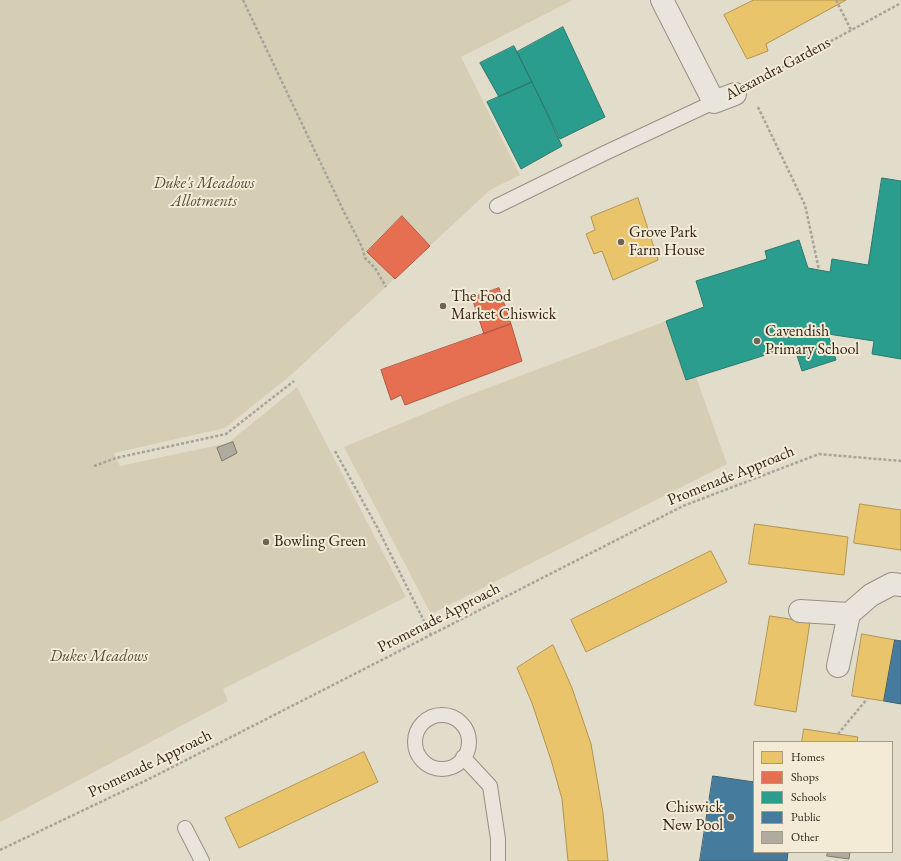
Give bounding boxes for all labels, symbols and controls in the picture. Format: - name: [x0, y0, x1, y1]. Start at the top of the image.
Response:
- street label: Alexandra Gardens: [722, 33, 834, 105]
- park label: Duke's Meadows Allotments: [153, 174, 255, 212]
- place label: Grove Park Farm House: [629, 223, 705, 261]
- marker: Grove Park Farm House: [616, 237, 626, 247]
- place label: The Food Market Chiswick: [451, 287, 556, 325]
- marker: The Food Market Chiswick: [438, 301, 448, 311]
- place label: Cavendish Primary School: [765, 322, 859, 360]
- marker: Cavendish Primary School: [752, 336, 762, 346]
- street label: Promenade Approach: [665, 442, 797, 510]
- place label: Bowling Green: [274, 532, 366, 552]
- marker: Bowling Green: [261, 537, 271, 547]
- street label: Promenade Approach: [375, 579, 503, 657]
- park label: Dukes Meadows: [50, 647, 148, 667]
- street label: Promenade Approach: [85, 726, 215, 802]
- legend: [753, 741, 893, 853]
- text: Homes: [791, 749, 825, 765]
- text: Shops: [791, 769, 819, 785]
- text: Schools: [791, 789, 826, 805]
- place label: Chiswick New Pool: [662, 798, 723, 836]
- text: Public: [791, 809, 821, 825]
- marker: Chiswick New Pool: [726, 812, 736, 822]
- text: Other: [791, 829, 819, 845]

